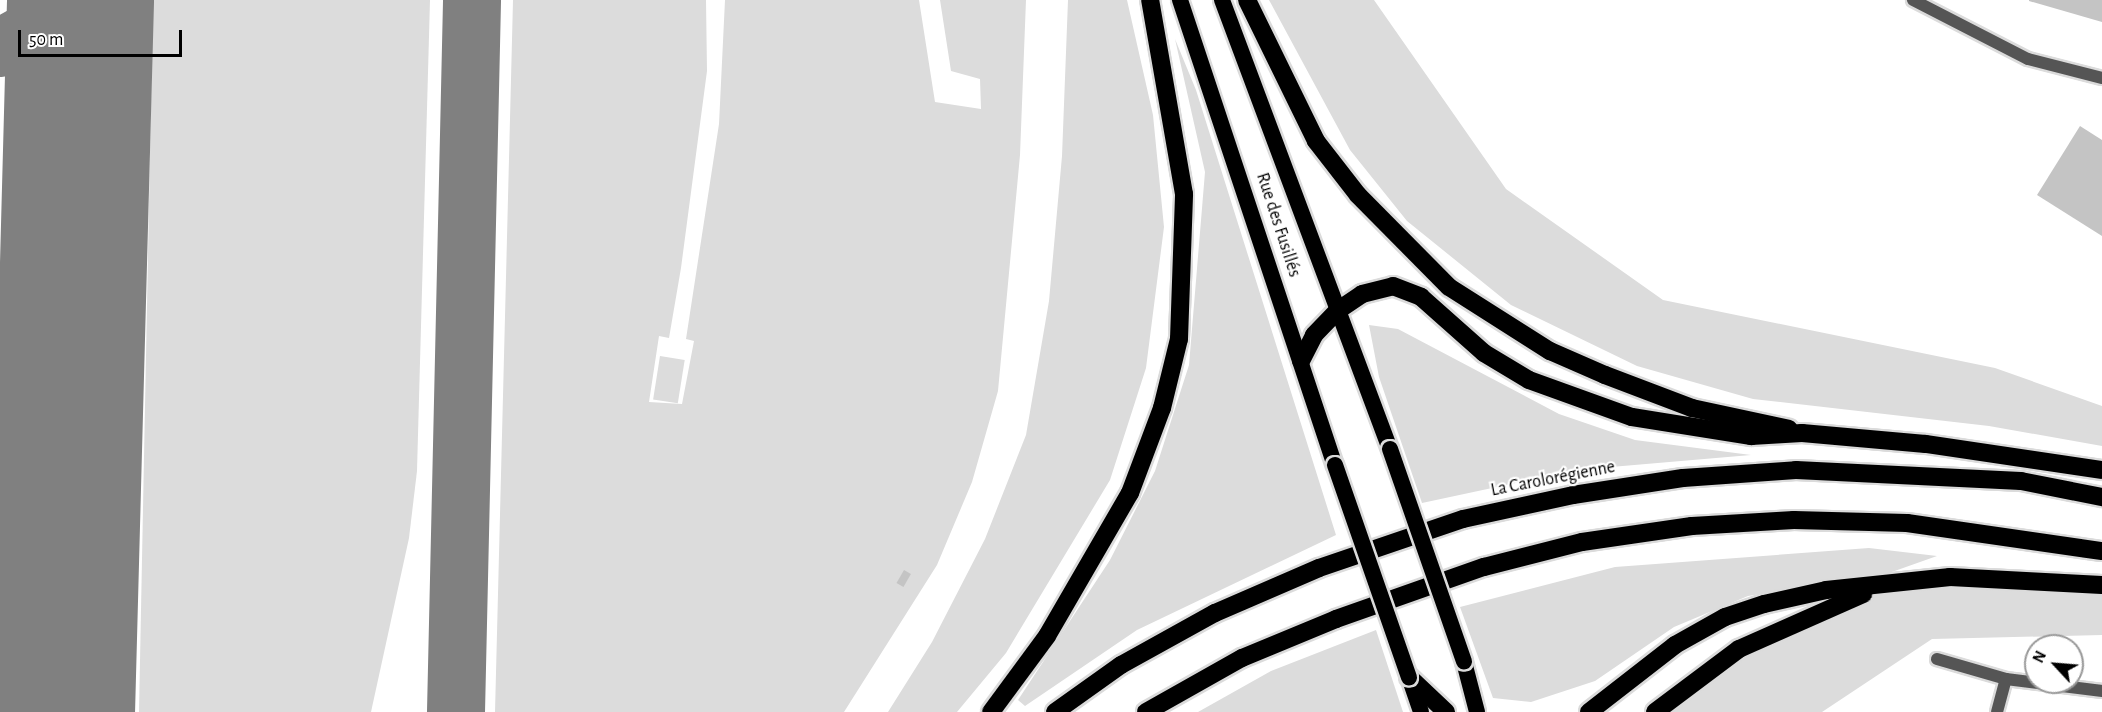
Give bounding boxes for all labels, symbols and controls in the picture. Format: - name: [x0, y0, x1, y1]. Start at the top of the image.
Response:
- scale bar: [21, 18, 184, 56]
- text: 50 m: [29, 31, 63, 49]
- street label: Rue des Fusillés: [1251, 170, 1305, 280]
- street label: La Carolorégienne: [1489, 456, 1617, 502]
- north arrow: [2024, 634, 2084, 694]
- text: N: [2030, 648, 2049, 665]

